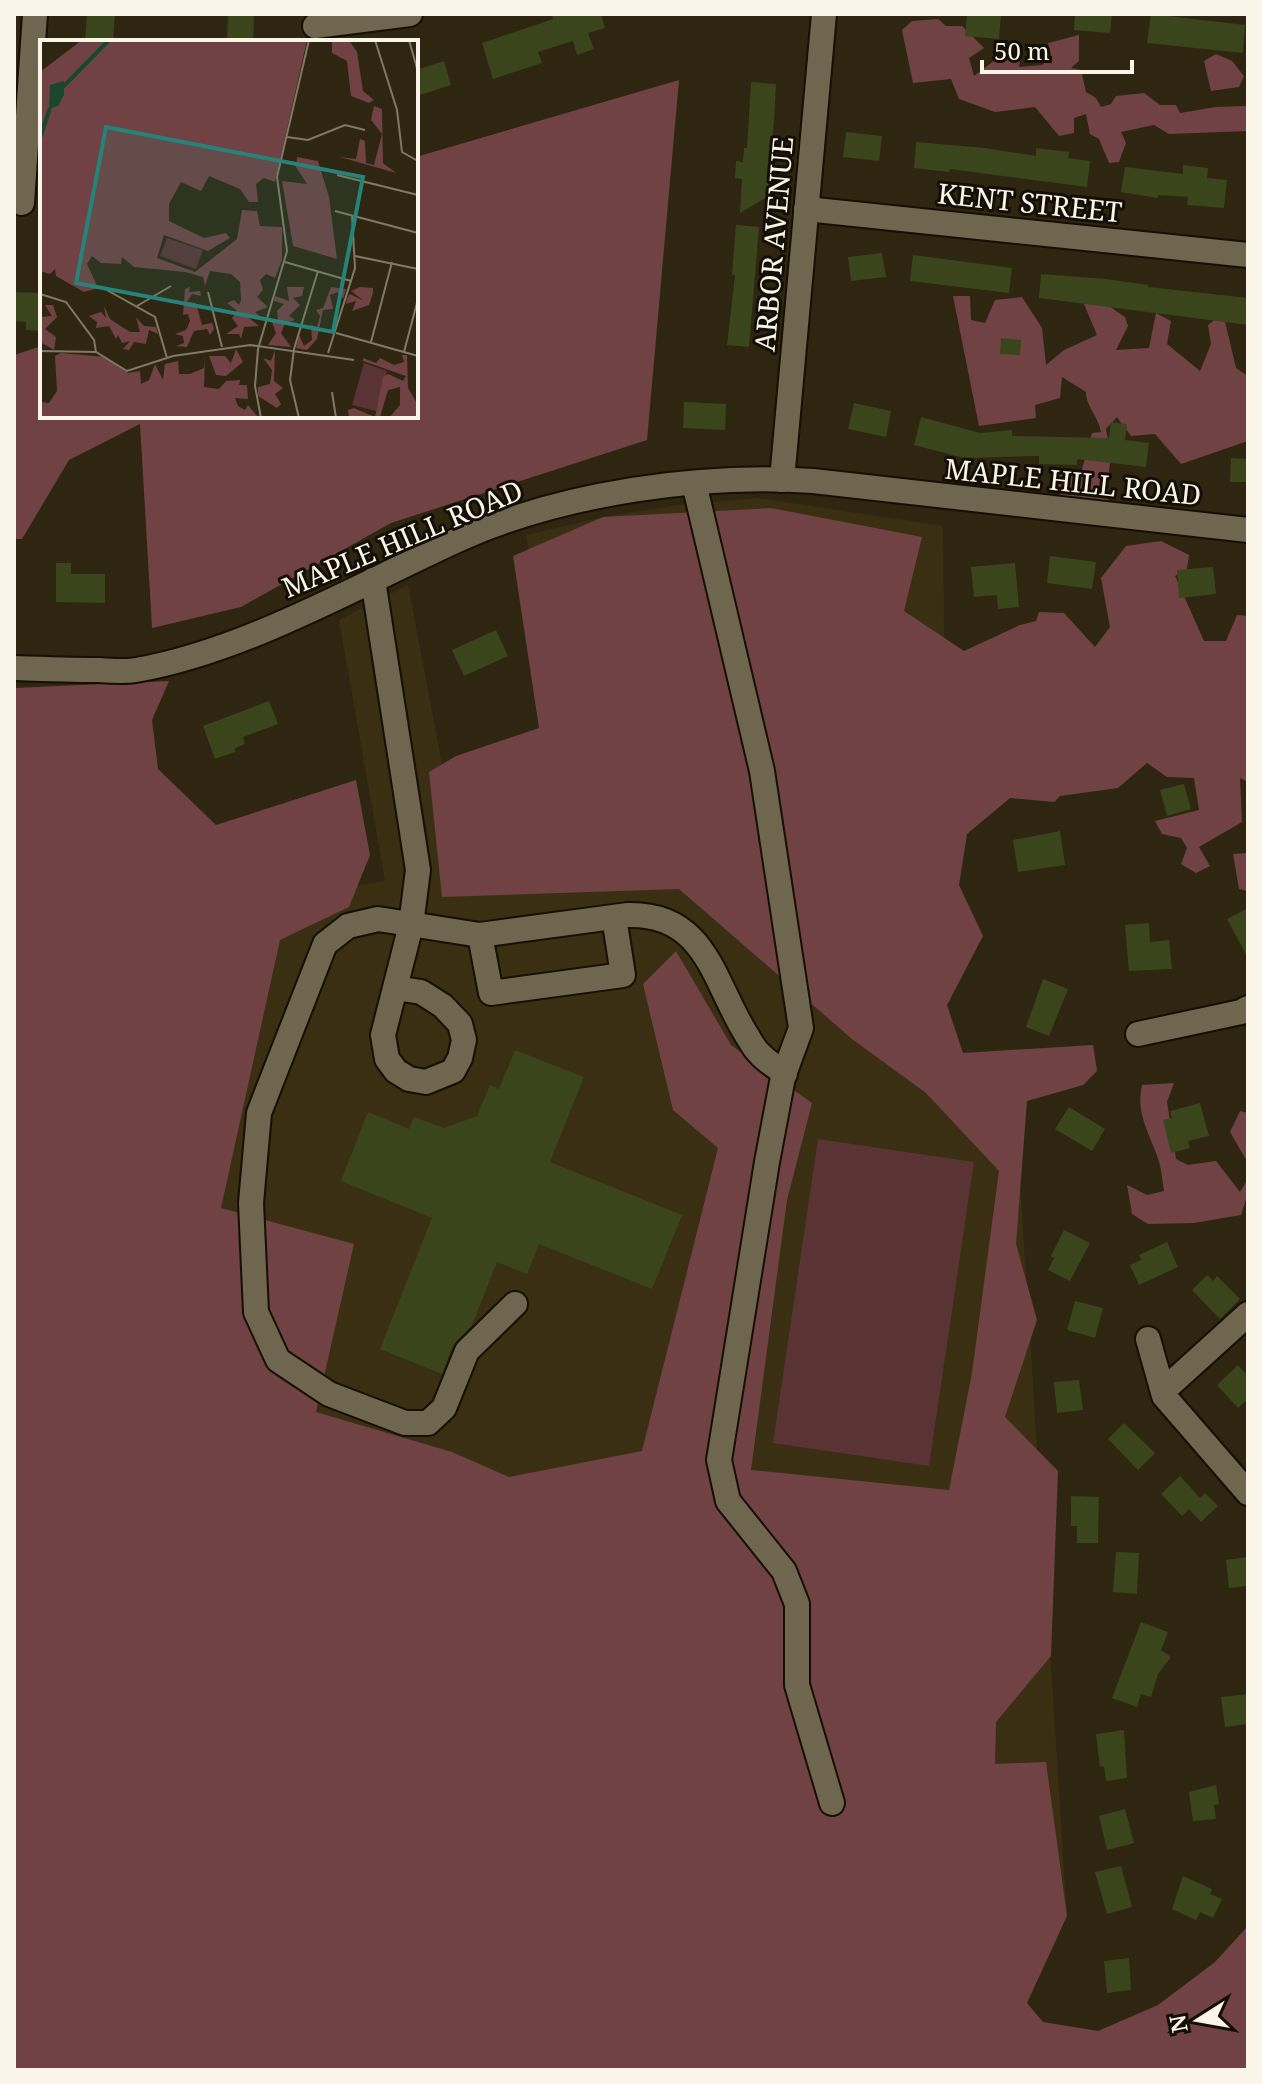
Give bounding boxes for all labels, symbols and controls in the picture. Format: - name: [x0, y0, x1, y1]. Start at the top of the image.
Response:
- scale bar: [982, 24, 1132, 74]
- text: 50 m: [994, 34, 1050, 67]
- inset map: [40, 40, 418, 418]
- street label: ARBOR AVENUE: [745, 135, 801, 353]
- street label: KENT STREET: [936, 173, 1124, 231]
- street label: MAPLE HILL ROAD: [943, 449, 1203, 513]
- street label: MAPLE HILL ROAD: [276, 470, 528, 606]
- north arrow: [1158, 1980, 1238, 2060]
- text: N: [1161, 2013, 1194, 2035]

